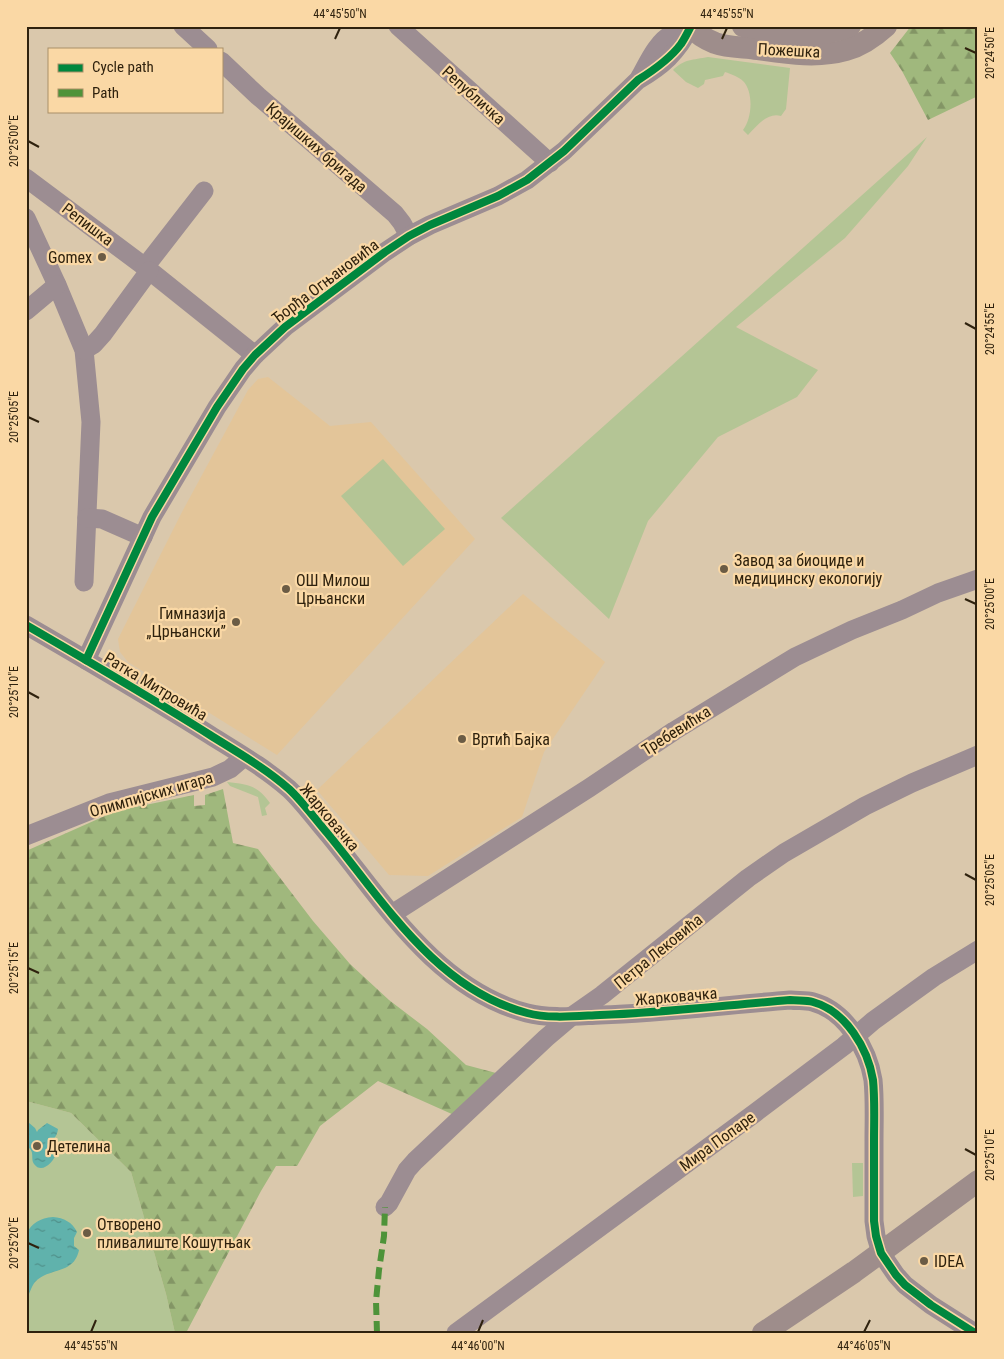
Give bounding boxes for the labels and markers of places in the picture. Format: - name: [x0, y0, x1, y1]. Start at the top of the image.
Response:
- place label: Gomex: [48, 248, 92, 267]
- marker: Gomex: [96, 251, 108, 263]
- place label: Завод за биоциде и медицинску екологију: [734, 551, 882, 588]
- marker: Завод за биоциде и медицинску екологију: [718, 563, 730, 575]
- place label: ОШ Милош Црњански: [296, 571, 370, 608]
- marker: ОШ Милош Црњански: [280, 583, 292, 595]
- place label: Гимназија „Црњански”: [146, 604, 226, 641]
- marker: Гимназија „Црњански”: [230, 616, 242, 628]
- place label: Вртић Бајка: [472, 730, 550, 749]
- marker: Вртић Бајка: [456, 733, 468, 745]
- place label: Детелина: [47, 1137, 111, 1156]
- marker: Детелина: [31, 1140, 43, 1152]
- place label: Отворено пливалиште Кошутњак: [97, 1215, 251, 1252]
- marker: Отворено пливалиште Кошутњак: [81, 1227, 93, 1239]
- place label: IDEA: [934, 1252, 964, 1271]
- marker: IDEA: [918, 1255, 930, 1267]

